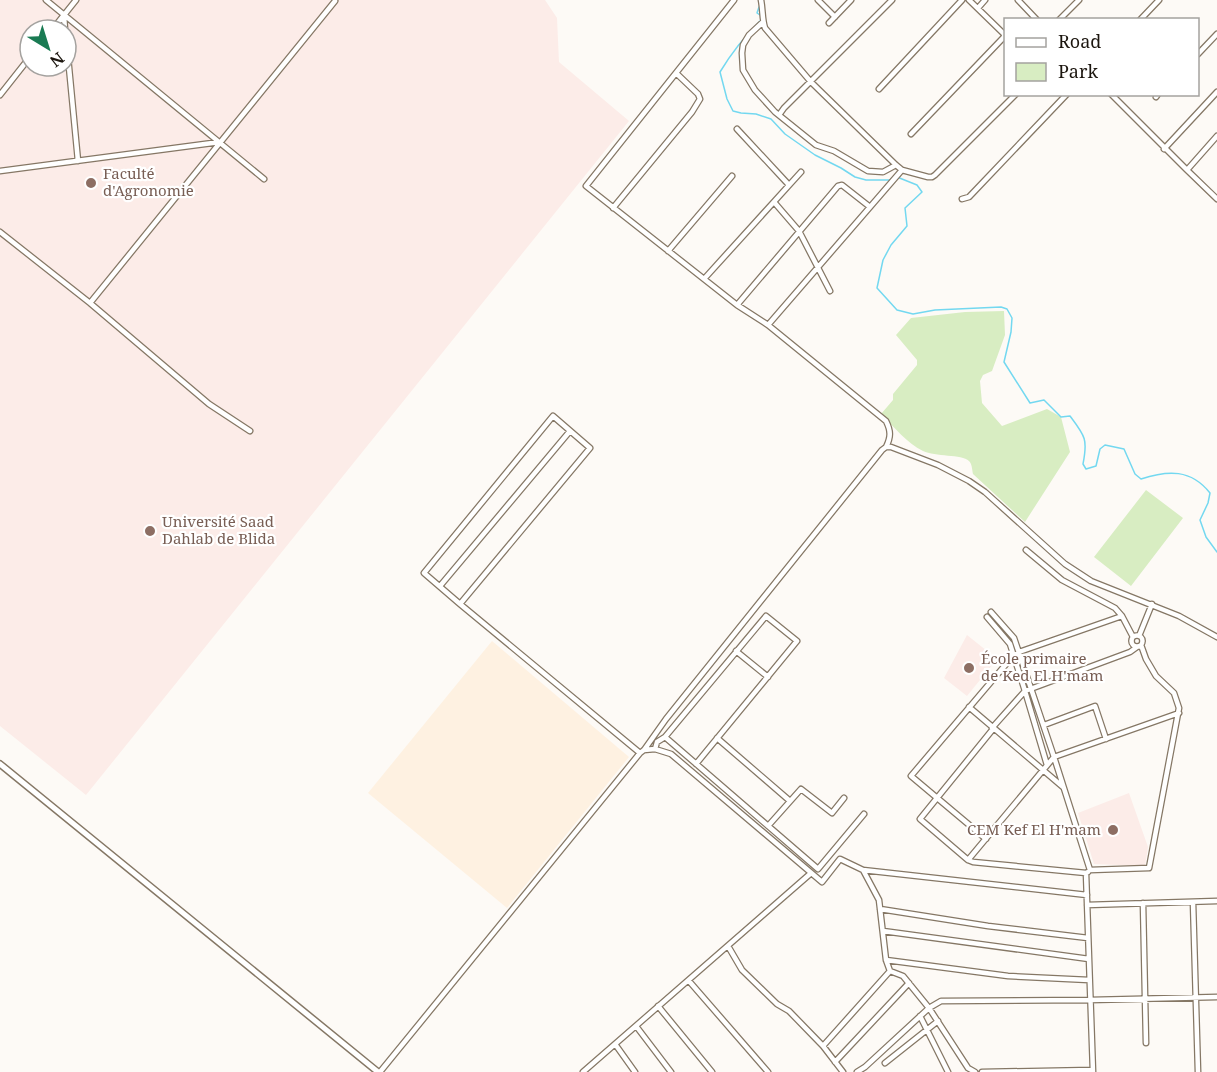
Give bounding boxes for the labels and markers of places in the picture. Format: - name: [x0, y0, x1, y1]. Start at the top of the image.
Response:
- place label: Faculté d'Agronomie: [103, 163, 194, 200]
- marker: Faculté d'Agronomie: [84, 176, 98, 190]
- place label: Université Saad Dahlab de Blida: [162, 511, 275, 548]
- marker: Université Saad Dahlab de Blida: [143, 524, 157, 538]
- place label: École primaire de Ked El H'mam: [981, 648, 1103, 685]
- marker: École primaire de Ked El H'mam: [962, 661, 976, 675]
- place label: CEM Kef El H'mam: [967, 819, 1101, 839]
- marker: CEM Kef El H'mam: [1106, 823, 1120, 837]

